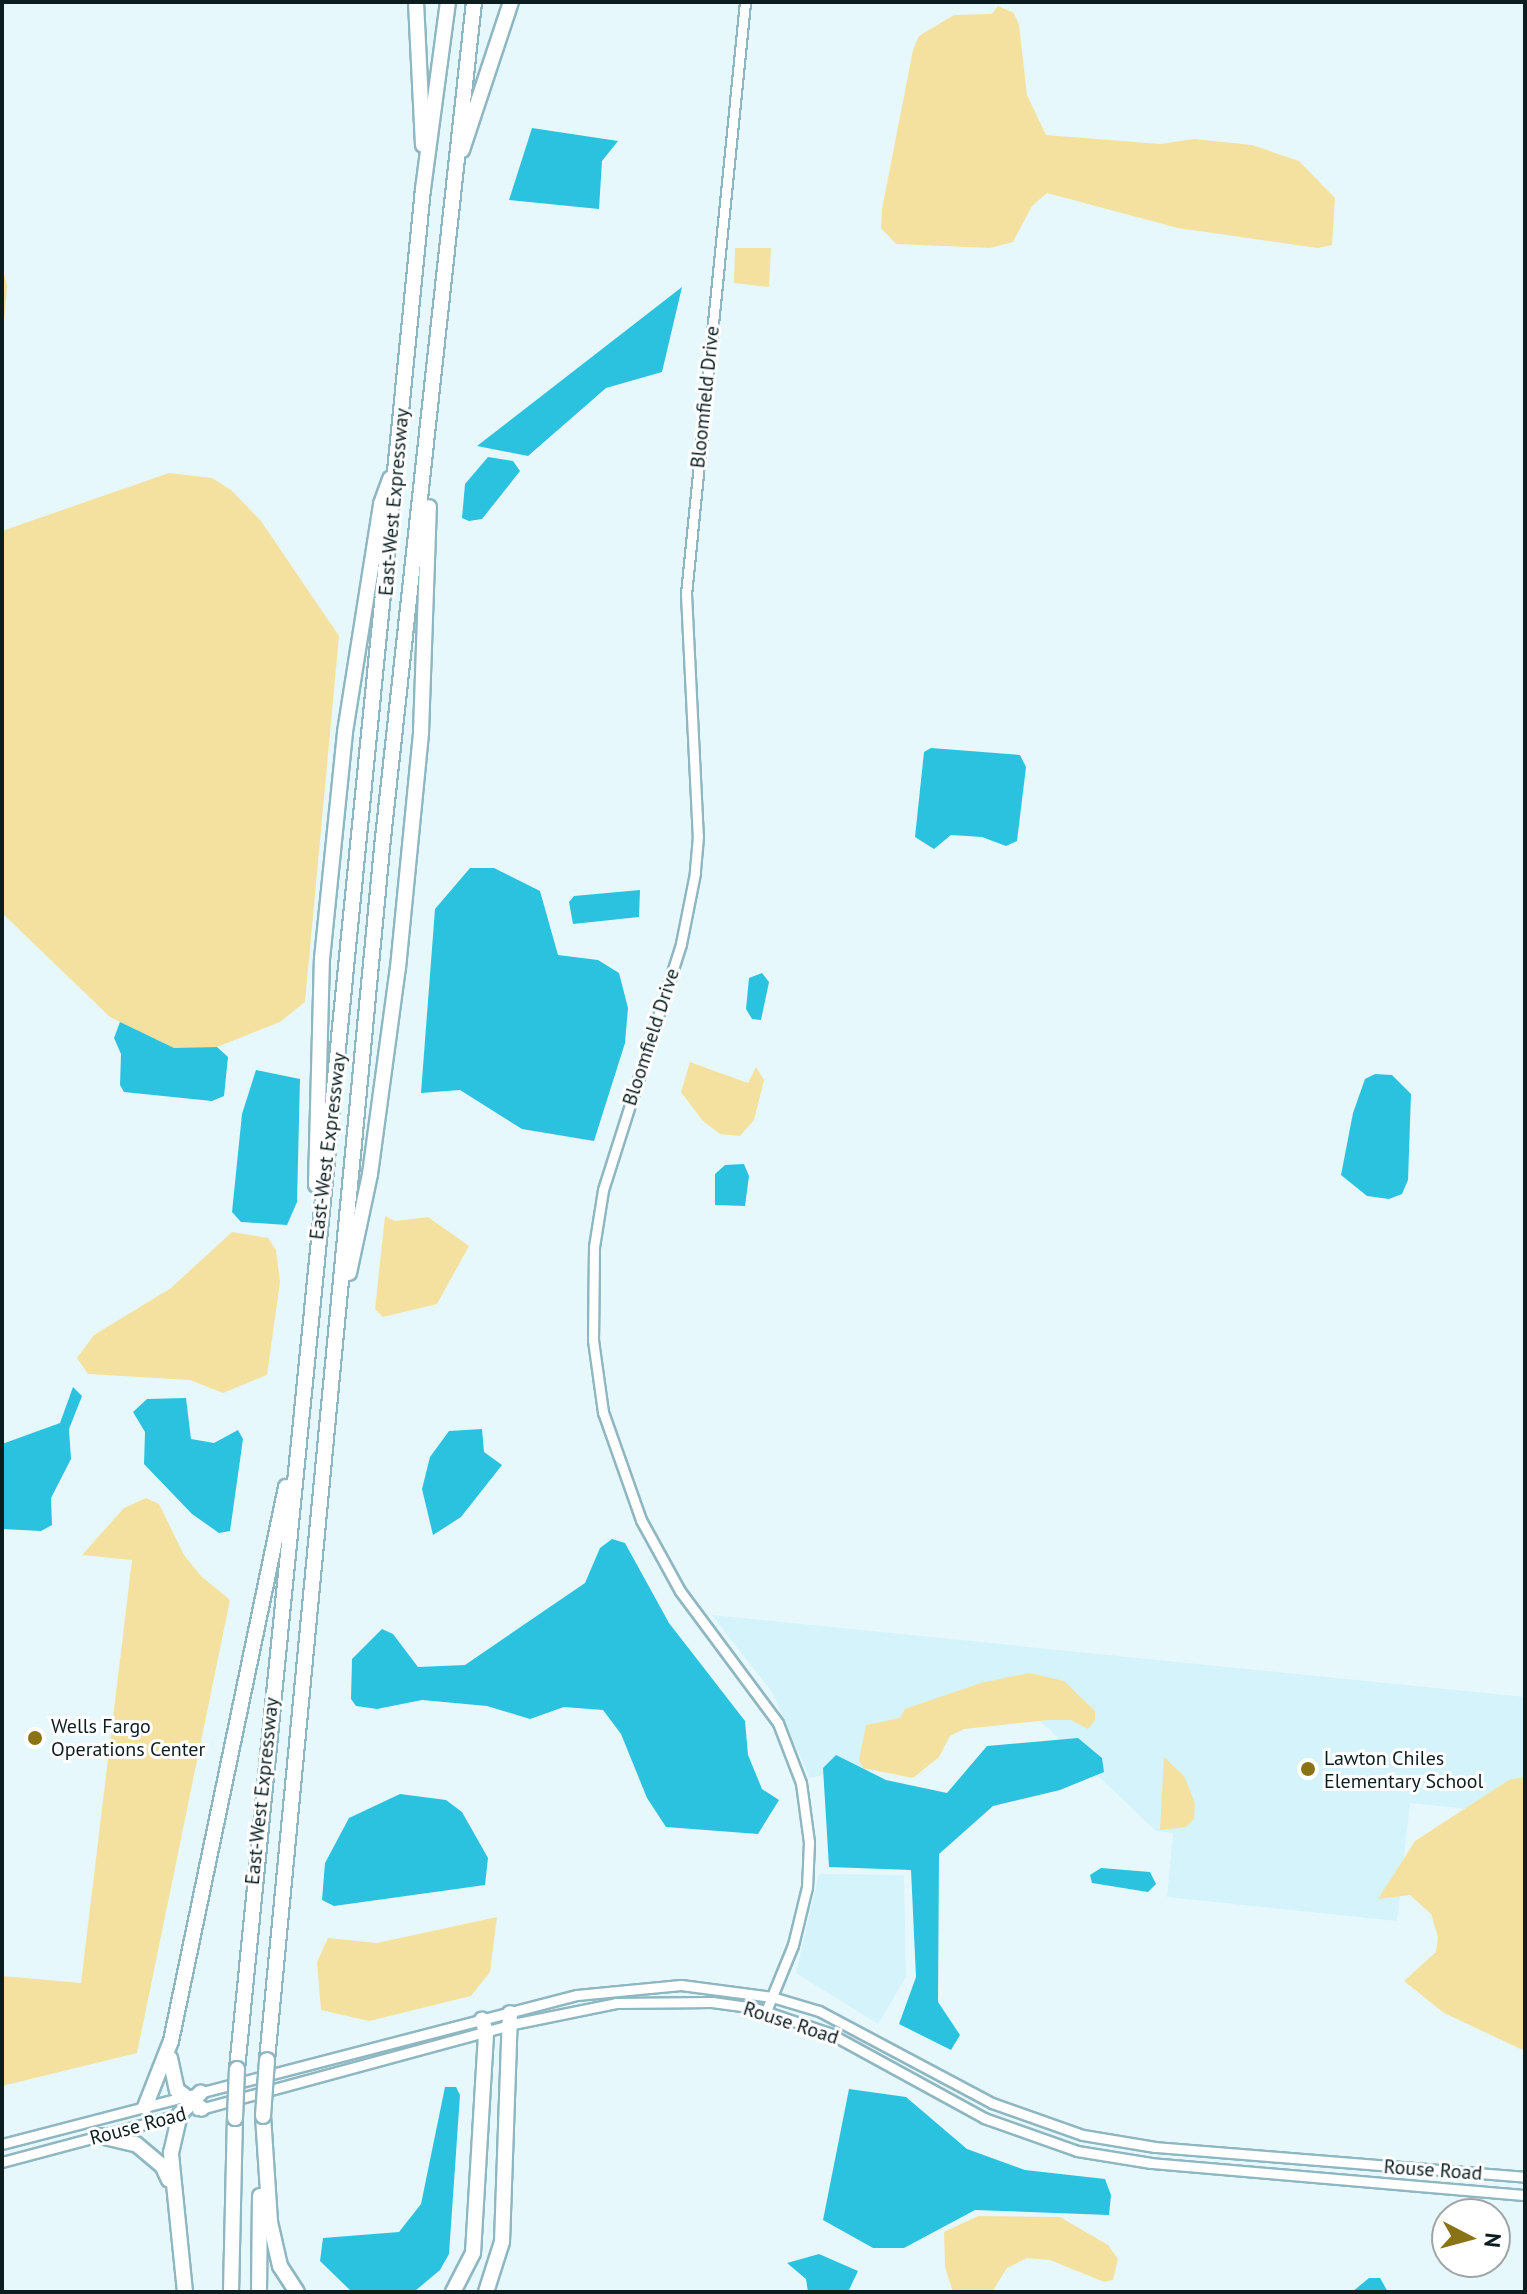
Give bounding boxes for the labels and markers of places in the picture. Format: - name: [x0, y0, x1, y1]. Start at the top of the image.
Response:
- place label: Wells Fargo Operations Center: [51, 1714, 205, 1761]
- marker: Wells Fargo Operations Center: [26, 1729, 44, 1747]
- place label: Lawton Chiles Elementary School: [1324, 1746, 1484, 1793]
- marker: Lawton Chiles Elementary School: [1299, 1760, 1317, 1778]

